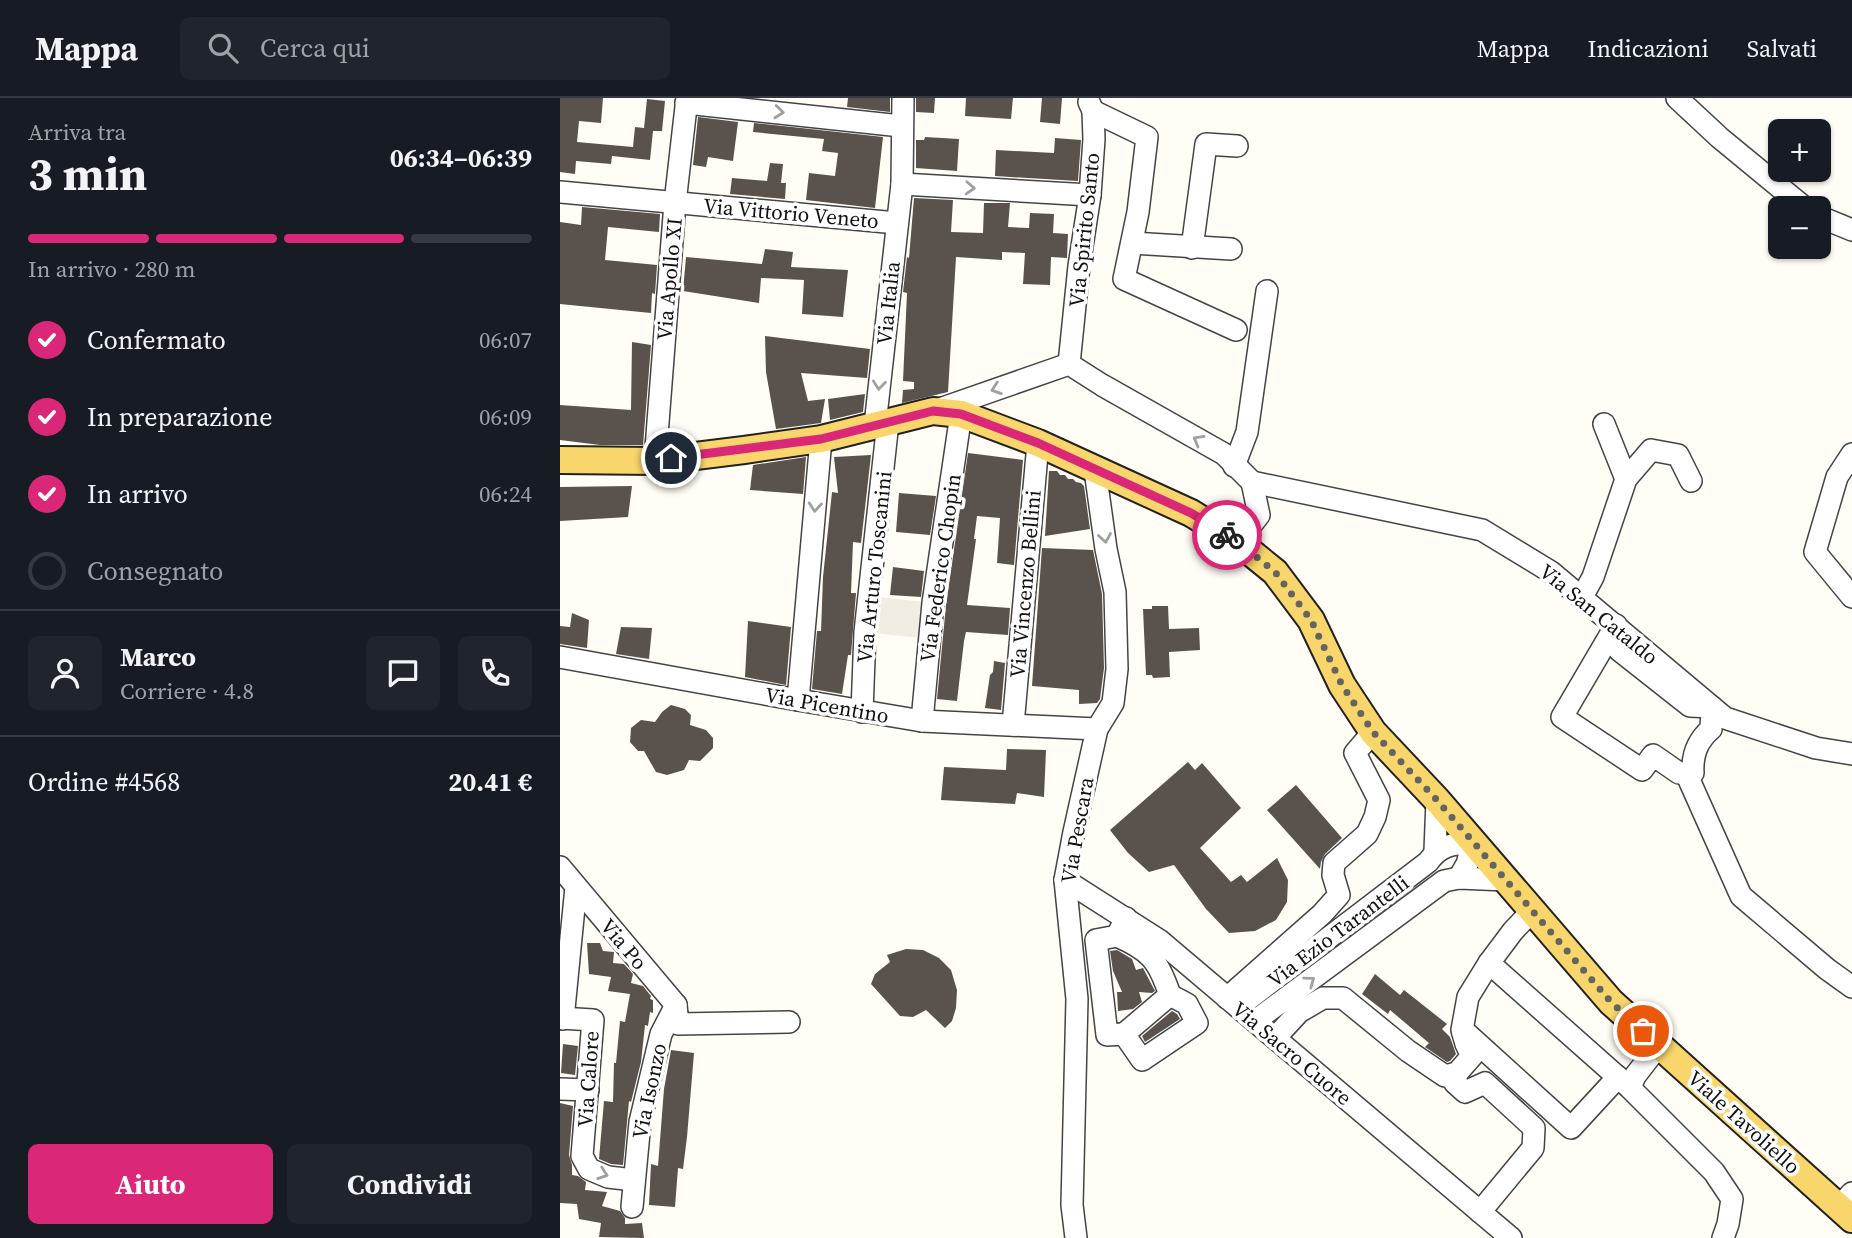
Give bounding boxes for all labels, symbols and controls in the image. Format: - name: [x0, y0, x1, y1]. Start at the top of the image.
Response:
- search box: [180, 17, 670, 80]
- text: Mappa: [35, 26, 138, 71]
- icon: search: [204, 29, 242, 67]
- text: Cerca qui: [260, 30, 370, 66]
- text: Mappa: [1477, 32, 1550, 65]
- text: Indicazioni: [1588, 32, 1709, 65]
- text: Salvati: [1747, 32, 1817, 65]
- one-way arrow: [773, 105, 785, 120]
- text: Arriva tra: [28, 116, 126, 148]
- map controls: [1768, 119, 1831, 259]
- button: +: [1768, 119, 1831, 182]
- text: 06:34–06:39: [390, 140, 532, 176]
- text: 3 min: [28, 142, 147, 205]
- street label: Via Spirito Santo: [1061, 151, 1107, 309]
- one-way arrow: [965, 181, 976, 196]
- street label: Via Vittorio Veneto: [702, 191, 880, 235]
- button: −: [1768, 196, 1831, 259]
- street label: Via Apollo XI: [649, 217, 689, 341]
- text: In arrivo · 280 m: [28, 253, 195, 285]
- street label: Via Italia: [869, 260, 907, 346]
- icon: check: [28, 321, 66, 359]
- text: Confermato: [87, 322, 226, 358]
- text: 06:07: [479, 324, 532, 356]
- one-way arrow: [872, 380, 887, 391]
- one-way arrow: [991, 381, 1003, 395]
- icon: check: [28, 398, 66, 436]
- text: In preparazione: [87, 399, 272, 435]
- text: 06:09: [479, 401, 532, 433]
- pin: [641, 428, 701, 488]
- one-way arrow: [1193, 435, 1206, 448]
- icon: home: [652, 439, 690, 477]
- street label: Via Arturo Toscanini: [849, 470, 899, 664]
- street label: Via Federico Chopin: [912, 472, 968, 664]
- icon: check: [28, 475, 66, 513]
- text: In arrivo: [87, 476, 188, 512]
- text: 06:24: [479, 478, 532, 510]
- street label: Via Vincenzo Bellini: [1002, 489, 1048, 679]
- courier: [1192, 500, 1262, 570]
- one-way arrow: [808, 502, 823, 513]
- icon: bike: [1208, 516, 1246, 554]
- one-way arrow: [1097, 532, 1112, 544]
- text: Consegnato: [87, 553, 223, 589]
- street label: Via San Cataldo: [1533, 557, 1665, 671]
- button: person: [28, 636, 102, 710]
- button: chat: [366, 636, 440, 710]
- button: phone: [458, 636, 532, 710]
- text: Marco: [120, 639, 196, 675]
- text: Corriere · 4.8: [120, 675, 254, 707]
- street label: Via Picentino: [763, 680, 891, 730]
- text: Ordine #4568: [28, 764, 180, 800]
- text: 20.41 €: [448, 764, 532, 800]
- street label: Via Pescara: [1053, 774, 1101, 885]
- street label: Via Ezio Tarantelli: [1261, 868, 1415, 994]
- street label: Via Po: [594, 912, 654, 976]
- one-way arrow: [1302, 976, 1315, 989]
- street label: Via Sacro Cuore: [1226, 994, 1358, 1112]
- pin: [1613, 1001, 1673, 1061]
- icon: bag: [1624, 1012, 1662, 1050]
- street label: Via Calore: [570, 1030, 606, 1128]
- street label: Via Isonzo: [625, 1040, 673, 1142]
- street label: Viale Tavoliello: [1681, 1064, 1807, 1180]
- button: Aiuto: [28, 1144, 273, 1224]
- button: Condividi: [287, 1144, 532, 1224]
- one-way arrow: [597, 1166, 609, 1180]

